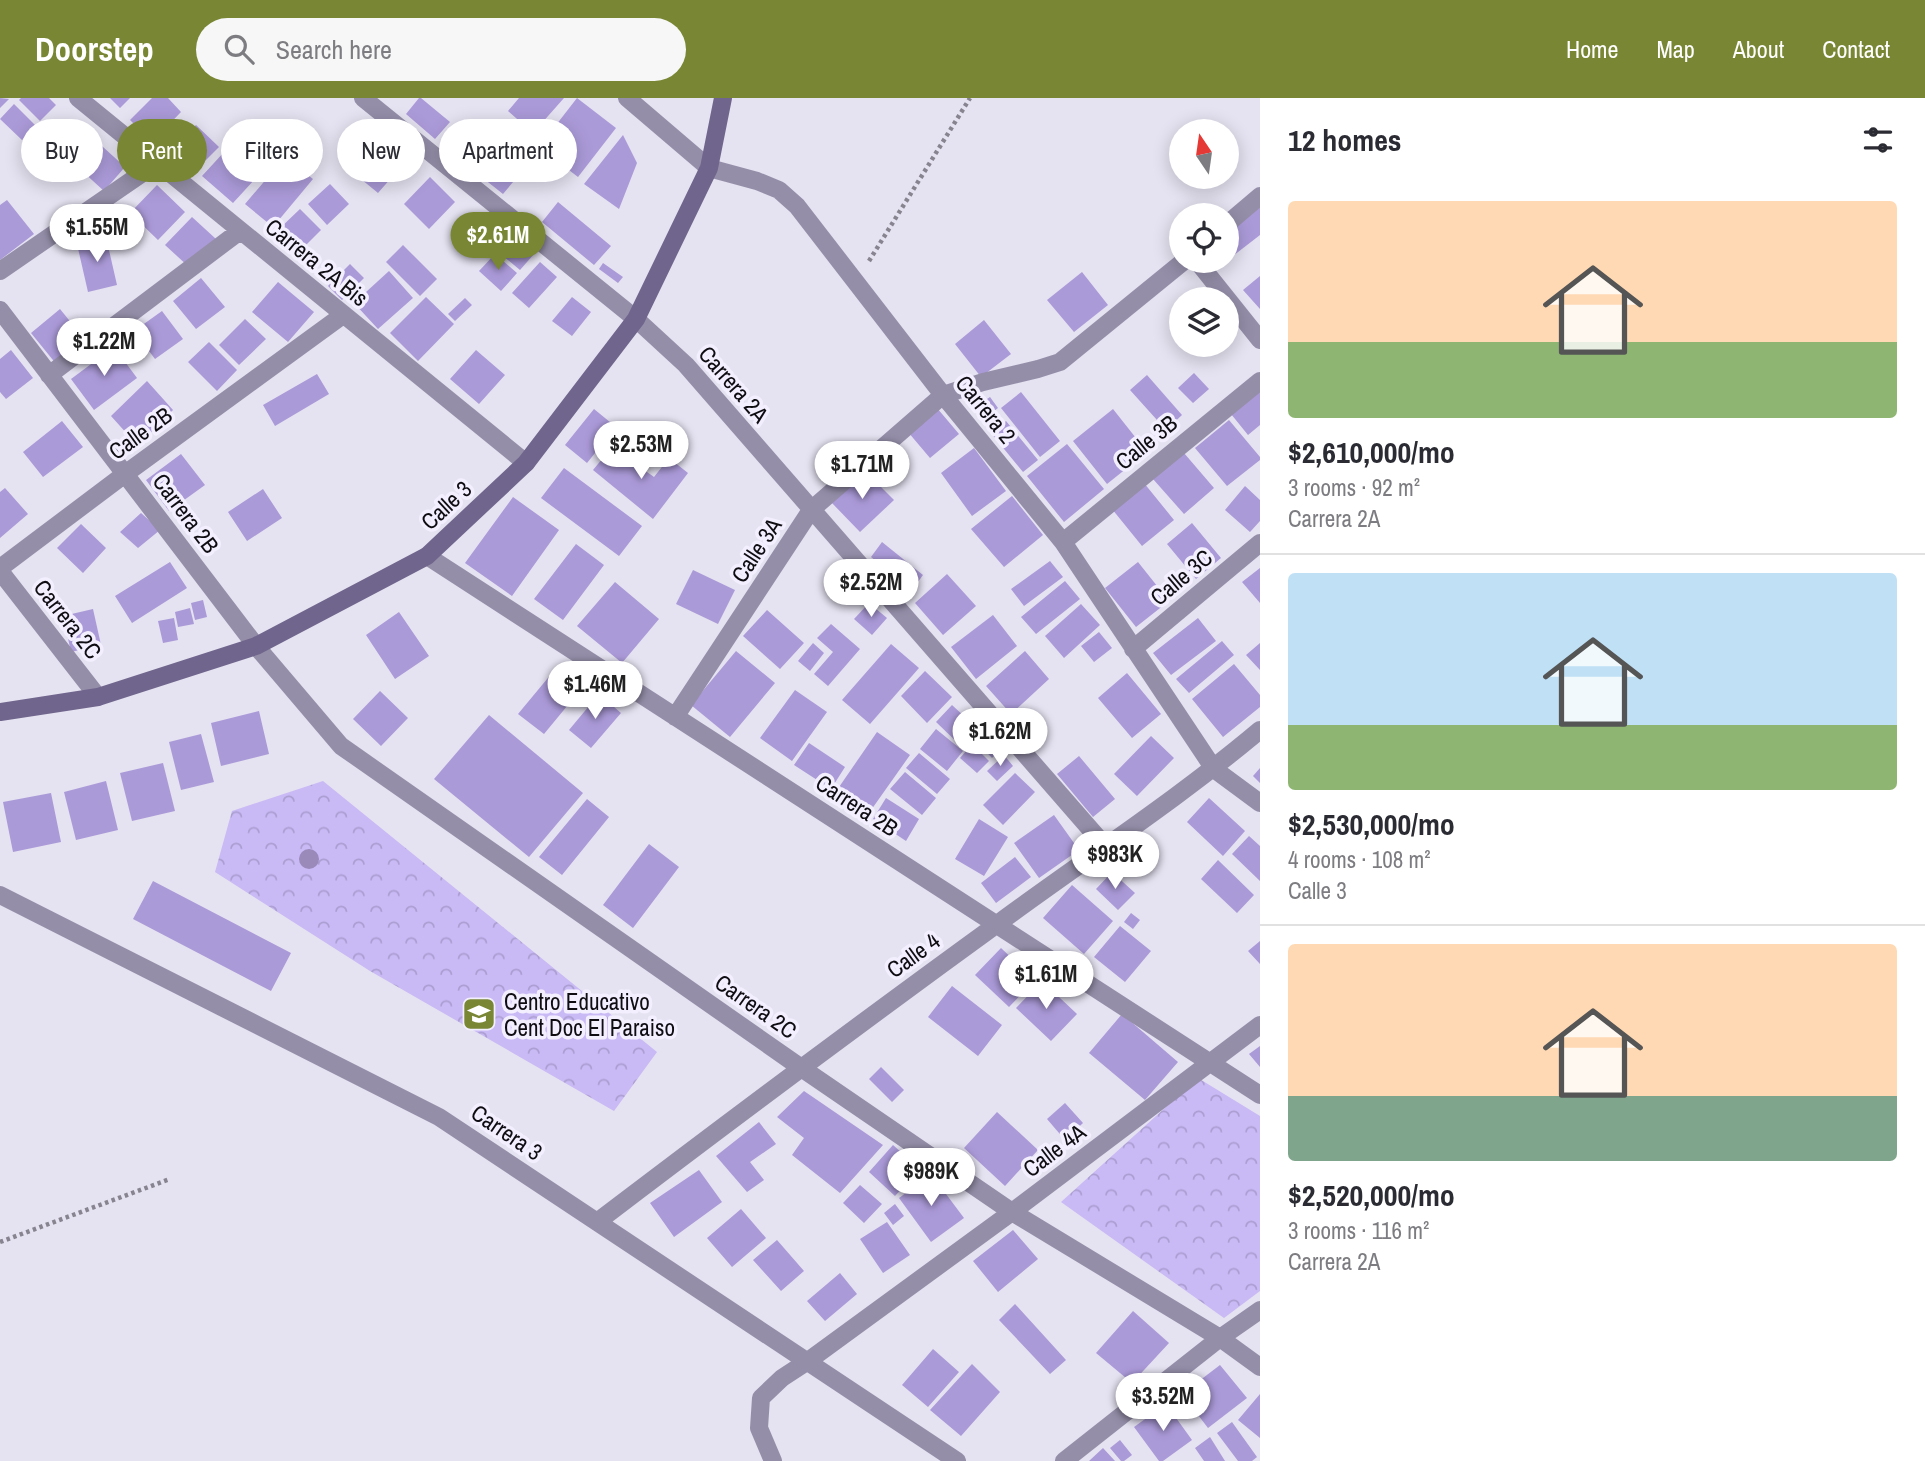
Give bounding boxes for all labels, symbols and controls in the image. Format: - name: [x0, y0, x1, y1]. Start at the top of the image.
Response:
- search box: [196, 18, 686, 81]
- text: Doorstep: [35, 27, 154, 71]
- icon: search: [220, 30, 258, 68]
- text: Search here: [276, 32, 392, 67]
- text: Home: [1566, 33, 1618, 65]
- text: Map: [1656, 33, 1695, 65]
- text: About: [1733, 33, 1784, 65]
- text: Contact: [1822, 33, 1890, 65]
- chip: Buy: [21, 119, 103, 182]
- chip: Rent: [117, 119, 207, 182]
- chip: Filters: [221, 119, 323, 182]
- chip: New: [337, 119, 425, 182]
- chip: Apartment: [439, 119, 577, 182]
- north arrow: [1169, 119, 1239, 189]
- map controls: [1169, 119, 1239, 357]
- text: 12 homes: [1288, 120, 1402, 160]
- icon: filters: [1859, 121, 1897, 159]
- button: locate: [1169, 203, 1239, 273]
- pin: $1.55M: [40, 204, 154, 264]
- text: $1.55M: [66, 211, 128, 242]
- street label: Carrera 2A Bis: [259, 211, 375, 313]
- pin: $2.61M: [441, 212, 555, 272]
- text: $2.61M: [467, 219, 529, 250]
- icon: home: [1530, 247, 1656, 373]
- button: layers: [1169, 287, 1239, 357]
- pin: $1.22M: [47, 318, 161, 378]
- text: $1.22M: [73, 325, 135, 356]
- street label: Carrera 2A: [692, 339, 776, 429]
- street label: Carrera 2: [949, 368, 1023, 450]
- street label: Calle 2B: [102, 400, 178, 466]
- street label: Calle 3B: [1109, 408, 1183, 476]
- pin: $2.53M: [584, 422, 698, 481]
- text: $2.53M: [610, 428, 672, 459]
- text: $2,610,000/mo: [1288, 432, 1455, 472]
- pin: $1.71M: [805, 442, 919, 501]
- text: $1.71M: [831, 448, 893, 479]
- street label: Carrera 2B: [146, 467, 226, 559]
- text: 3 rooms · 92 m²: [1288, 472, 1420, 503]
- street label: Calle 3: [414, 474, 478, 536]
- text: Carrera 2A: [1288, 503, 1380, 534]
- street label: Calle 3A: [724, 511, 789, 588]
- street label: Calle 3C: [1143, 542, 1219, 612]
- pin: $2.52M: [814, 560, 928, 619]
- text: $2.52M: [840, 566, 902, 597]
- street label: Carrera 2C: [27, 573, 109, 665]
- icon: home: [1530, 619, 1656, 745]
- pin: $1.46M: [538, 662, 652, 721]
- text: $1.46M: [564, 668, 626, 699]
- pin: $1.62M: [943, 708, 1057, 768]
- text: $1.62M: [969, 715, 1031, 746]
- street label: Carrera 2B: [810, 767, 904, 843]
- text: $2,530,000/mo: [1288, 804, 1455, 844]
- pin: $983K: [1066, 832, 1164, 891]
- text: $983K: [1087, 838, 1143, 869]
- text: 4 rooms · 108 m²: [1288, 844, 1431, 875]
- text: Calle 3: [1288, 875, 1347, 906]
- street label: Calle 4: [880, 925, 946, 985]
- pin: $1.61M: [989, 951, 1103, 1011]
- text: $1.61M: [1015, 958, 1077, 989]
- street label: Carrera 2C: [709, 967, 803, 1045]
- place label: Centro Educativo Cent Doc El Paraiso: [504, 986, 675, 1043]
- icon: home: [1530, 990, 1656, 1116]
- school or university icon: Centro Educativo Cent Doc El Paraiso: [460, 995, 498, 1033]
- street label: Carrera 3: [465, 1097, 549, 1167]
- street label: Calle 4A: [1016, 1116, 1092, 1184]
- pin: $989K: [882, 1148, 980, 1208]
- text: $989K: [903, 1155, 959, 1186]
- text: $2,520,000/mo: [1288, 1175, 1455, 1215]
- text: 3 rooms · 116 m²: [1288, 1215, 1429, 1246]
- text: Carrera 2A: [1288, 1246, 1380, 1277]
- pin: $3.52M: [1106, 1374, 1220, 1433]
- text: $3.52M: [1132, 1380, 1194, 1411]

